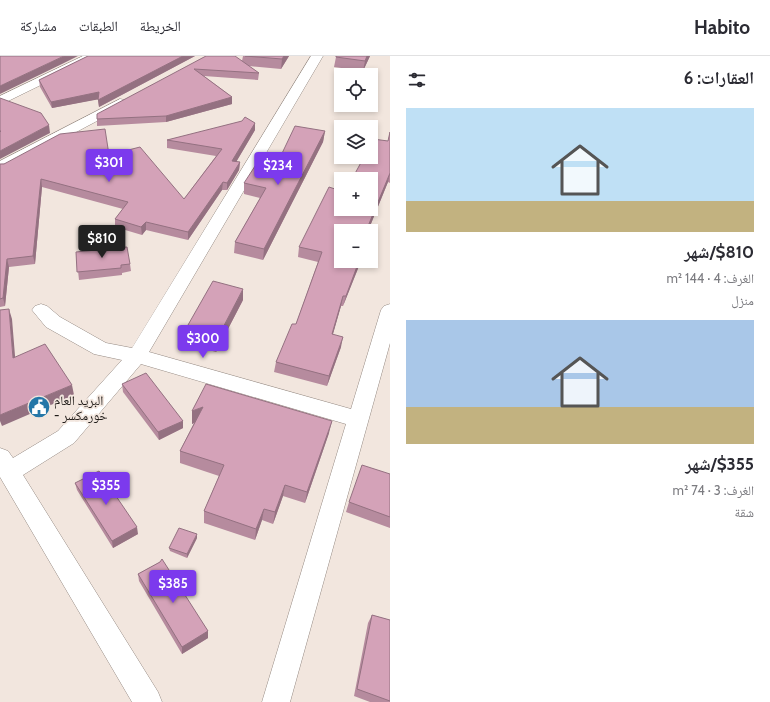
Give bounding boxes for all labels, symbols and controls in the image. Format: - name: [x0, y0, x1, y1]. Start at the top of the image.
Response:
- text: Habito: [694, 16, 750, 39]
- text: مشاركة: [20, 17, 57, 35]
- text: الطبقات: [79, 17, 118, 35]
- text: الخريطة: [140, 17, 181, 35]
- map controls: [334, 68, 378, 268]
- button: locate: [334, 68, 378, 112]
- text: العقارات: 6: [684, 68, 754, 88]
- icon: filters: [406, 69, 428, 91]
- button: layers: [334, 120, 378, 164]
- icon: home: [544, 134, 616, 206]
- pin: $301: [85, 149, 133, 183]
- pin: $234: [254, 152, 302, 186]
- text: $301: [95, 154, 123, 170]
- text: $234: [263, 157, 293, 173]
- button: +: [334, 172, 378, 216]
- button: −: [334, 224, 378, 268]
- pin: $810: [78, 225, 126, 259]
- text: $810: [87, 230, 117, 246]
- text: $810/شهر: [684, 242, 754, 262]
- text: الغرف: 4 · 144 m²: [666, 270, 754, 286]
- text: منزل: [731, 292, 754, 308]
- pin: $300: [179, 325, 227, 359]
- text: $300: [187, 330, 219, 346]
- icon: home: [544, 346, 616, 418]
- place label: البريد العام - خورمكسر: [54, 392, 108, 424]
- public building icon: البريد العام - خورمكسر: [26, 394, 52, 420]
- text: $355/شهر: [685, 454, 754, 474]
- pin: $355: [82, 472, 130, 506]
- text: $355: [92, 477, 120, 493]
- text: الغرف: 3 · 74 m²: [673, 482, 754, 498]
- text: شقة: [735, 504, 754, 520]
- pin: $385: [149, 570, 197, 604]
- text: $385: [158, 575, 188, 591]

